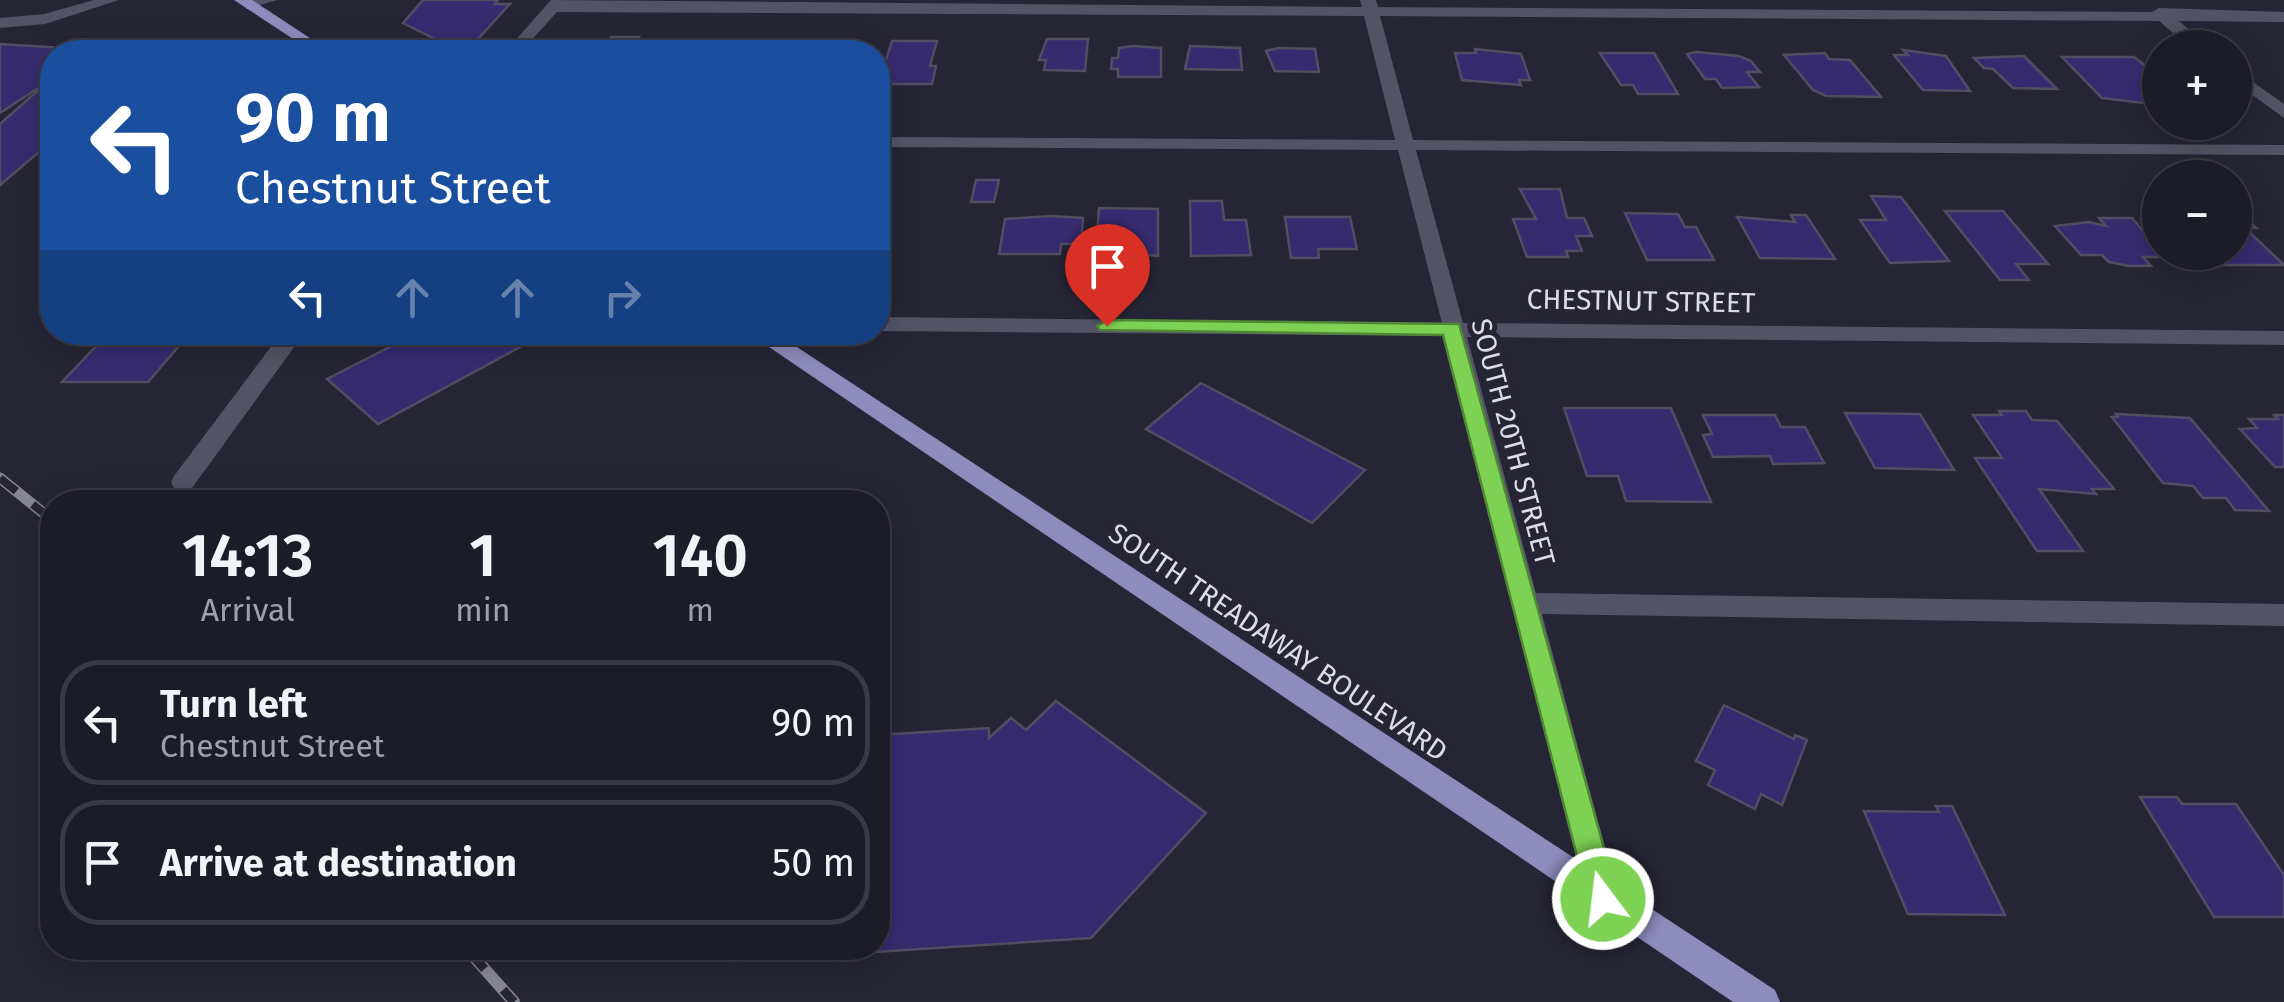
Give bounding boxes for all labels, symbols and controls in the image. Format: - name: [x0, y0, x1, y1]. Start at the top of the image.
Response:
- map controls: [2142, 30, 2252, 270]
- button: +: [2142, 30, 2252, 140]
- text: 90 m: [235, 76, 391, 160]
- icon: left: [70, 80, 200, 210]
- button: −: [2142, 160, 2252, 270]
- text: Chestnut Street: [235, 161, 551, 215]
- pin: [1065, 224, 1150, 327]
- icon: arrive: [1080, 239, 1135, 294]
- icon: left: [280, 270, 335, 325]
- icon: ahead: [385, 270, 440, 325]
- icon: ahead: [490, 270, 545, 325]
- icon: right: [595, 270, 650, 325]
- street label: CHESTNUT STREET: [1526, 283, 1756, 320]
- street label: SOUTH 20TH STREET: [1464, 315, 1562, 570]
- street label: SOUTH TREADAWAY BOULEVARD: [1103, 516, 1453, 768]
- text: 14:13: [182, 520, 313, 592]
- text: 1: [469, 520, 497, 592]
- text: 140: [652, 520, 748, 592]
- text: Arrival: [201, 591, 295, 629]
- text: min: [455, 591, 510, 629]
- text: m: [687, 591, 714, 629]
- text: Turn left: [160, 681, 307, 727]
- icon: left: [75, 695, 130, 750]
- text: 90 m: [771, 700, 855, 746]
- text: Chestnut Street: [160, 727, 385, 765]
- icon: arrive: [75, 835, 130, 890]
- text: Arrive at destination: [160, 840, 517, 886]
- text: 50 m: [772, 840, 855, 886]
- position arrow: [1551, 847, 1655, 951]

